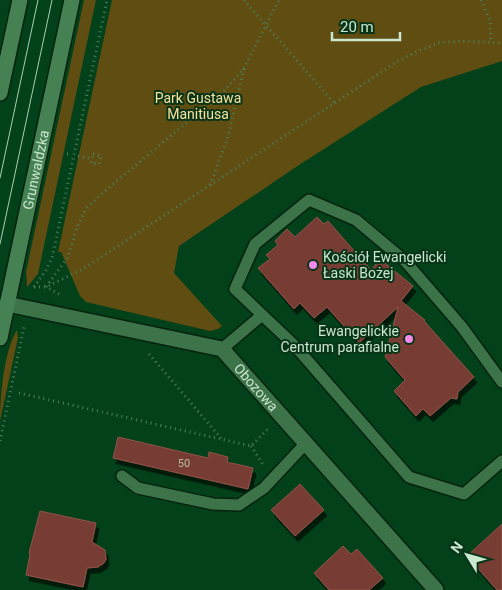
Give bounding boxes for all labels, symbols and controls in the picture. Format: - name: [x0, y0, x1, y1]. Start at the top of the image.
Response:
- scale bar: [332, 10, 400, 42]
- text: 20 m: [340, 18, 374, 36]
- park label: Park Gustawa Manitiusa: [155, 90, 241, 122]
- street label: Grunwaldzka: [20, 129, 52, 211]
- place label: Kościół Ewangelicki Łaski Bożej: [323, 249, 446, 281]
- marker: Kościół Ewangelicki Łaski Bożej: [307, 259, 319, 271]
- place label: Ewangelickie Centrum parafialne: [280, 323, 399, 355]
- marker: Ewangelickie Centrum parafialne: [403, 333, 415, 345]
- street label: Obozowa: [231, 360, 281, 415]
- house number: 50: [178, 457, 190, 470]
- north arrow: [442, 530, 492, 580]
- text: N: [447, 538, 466, 556]

